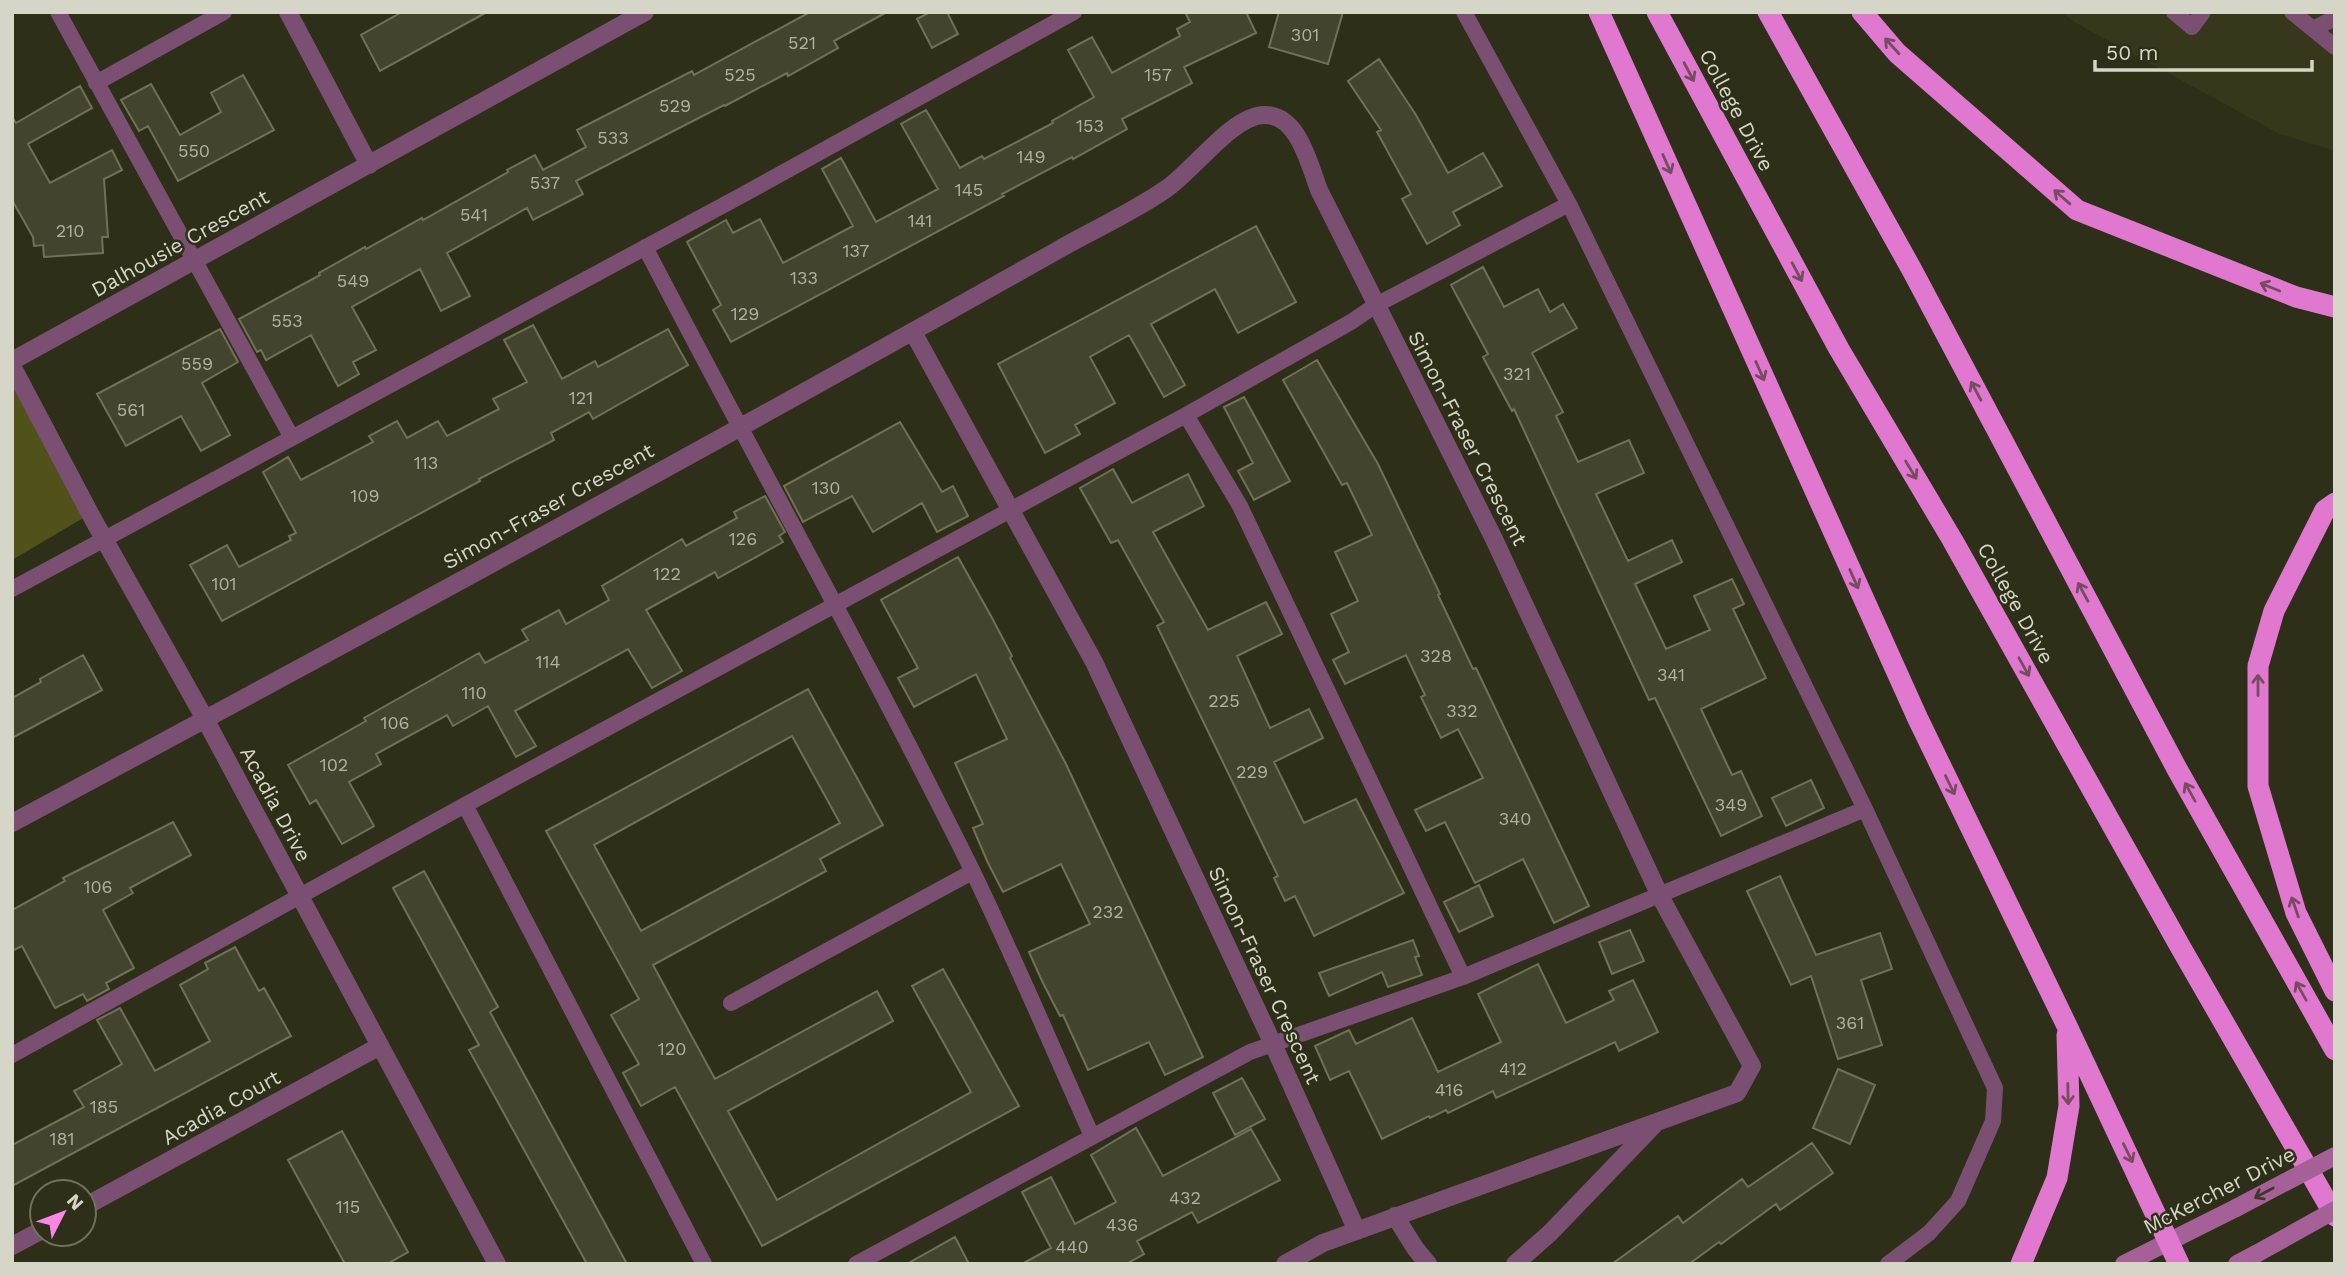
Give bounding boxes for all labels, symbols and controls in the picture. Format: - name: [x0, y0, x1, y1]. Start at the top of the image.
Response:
- house number: 301: [1291, 24, 1319, 45]
- scale bar: [2095, 28, 2312, 72]
- house number: 521: [788, 32, 816, 53]
- one-way arrow: [1884, 37, 1900, 55]
- text: 50 m: [2106, 40, 2158, 65]
- street label: College Drive: [1694, 45, 1780, 175]
- one-way arrow: [1682, 62, 1696, 82]
- house number: 525: [724, 64, 756, 85]
- house number: 157: [1144, 64, 1172, 85]
- house number: 529: [659, 95, 691, 116]
- house number: 153: [1076, 115, 1104, 136]
- house number: 533: [597, 127, 629, 148]
- house number: 550: [178, 140, 210, 161]
- house number: 149: [1016, 146, 1046, 167]
- one-way arrow: [1661, 153, 1674, 174]
- house number: 537: [530, 172, 560, 193]
- house number: 145: [955, 179, 983, 200]
- street label: Dalhousie Crescent: [87, 184, 273, 302]
- one-way arrow: [2053, 189, 2071, 205]
- house number: 541: [460, 204, 488, 225]
- house number: 141: [908, 210, 932, 231]
- house number: 210: [56, 220, 84, 241]
- house number: 137: [843, 240, 869, 261]
- one-way arrow: [1791, 262, 1805, 282]
- house number: 133: [790, 267, 818, 288]
- house number: 549: [337, 270, 369, 291]
- one-way arrow: [2259, 279, 2281, 292]
- house number: 129: [731, 303, 759, 324]
- house number: 553: [271, 310, 303, 331]
- street label: Simon-Fraser Crescent: [1403, 327, 1533, 550]
- house number: 559: [181, 353, 213, 374]
- one-way arrow: [1754, 360, 1767, 381]
- house number: 321: [1503, 363, 1531, 384]
- one-way arrow: [1969, 381, 1983, 402]
- house number: 121: [569, 387, 593, 408]
- house number: 561: [117, 399, 145, 420]
- street label: Simon-Fraser Crescent: [438, 437, 658, 574]
- house number: 113: [414, 452, 438, 473]
- one-way arrow: [1904, 459, 1918, 479]
- house number: 130: [812, 477, 840, 498]
- house number: 109: [350, 485, 380, 506]
- house number: 126: [729, 528, 757, 549]
- street label: College Drive: [1972, 538, 2060, 668]
- house number: 122: [653, 563, 681, 584]
- one-way arrow: [1848, 567, 1861, 589]
- house number: 101: [211, 573, 237, 594]
- one-way arrow: [2076, 582, 2090, 602]
- house number: 328: [1420, 645, 1452, 666]
- house number: 114: [535, 651, 561, 672]
- one-way arrow: [2018, 656, 2031, 677]
- house number: 341: [1657, 664, 1685, 685]
- one-way arrow: [2251, 674, 2265, 697]
- house number: 110: [461, 682, 487, 703]
- house number: 225: [1208, 690, 1240, 711]
- house number: 332: [1446, 700, 1478, 721]
- house number: 106: [380, 712, 410, 733]
- street label: Acadia Drive: [235, 742, 317, 866]
- house number: 102: [320, 754, 348, 775]
- house number: 229: [1236, 761, 1268, 782]
- one-way arrow: [1943, 774, 1957, 795]
- one-way arrow: [2183, 783, 2197, 803]
- house number: 349: [1715, 794, 1747, 815]
- house number: 340: [1499, 808, 1531, 829]
- street label: Simon-Fraser Crescent: [1204, 862, 1327, 1088]
- house number: 106: [83, 876, 113, 897]
- one-way arrow: [2288, 896, 2300, 918]
- house number: 232: [1092, 901, 1124, 922]
- one-way arrow: [2294, 981, 2308, 1001]
- house number: 361: [1836, 1012, 1864, 1033]
- house number: 120: [658, 1038, 686, 1059]
- house number: 412: [1499, 1058, 1527, 1079]
- street label: Acadia Court: [158, 1064, 285, 1150]
- house number: 416: [1435, 1079, 1463, 1100]
- one-way arrow: [2062, 1082, 2075, 1105]
- house number: 185: [90, 1096, 118, 1117]
- house number: 181: [49, 1128, 75, 1149]
- street label: McKercher Drive: [2139, 1141, 2299, 1239]
- one-way arrow: [2122, 1142, 2135, 1163]
- north arrow: [28, 1178, 98, 1248]
- one-way arrow: [2254, 1186, 2274, 1200]
- house number: 432: [1169, 1187, 1201, 1208]
- text: N: [62, 1189, 89, 1215]
- house number: 115: [336, 1196, 360, 1217]
- house number: 436: [1106, 1214, 1138, 1235]
- house number: 440: [1055, 1236, 1089, 1257]

